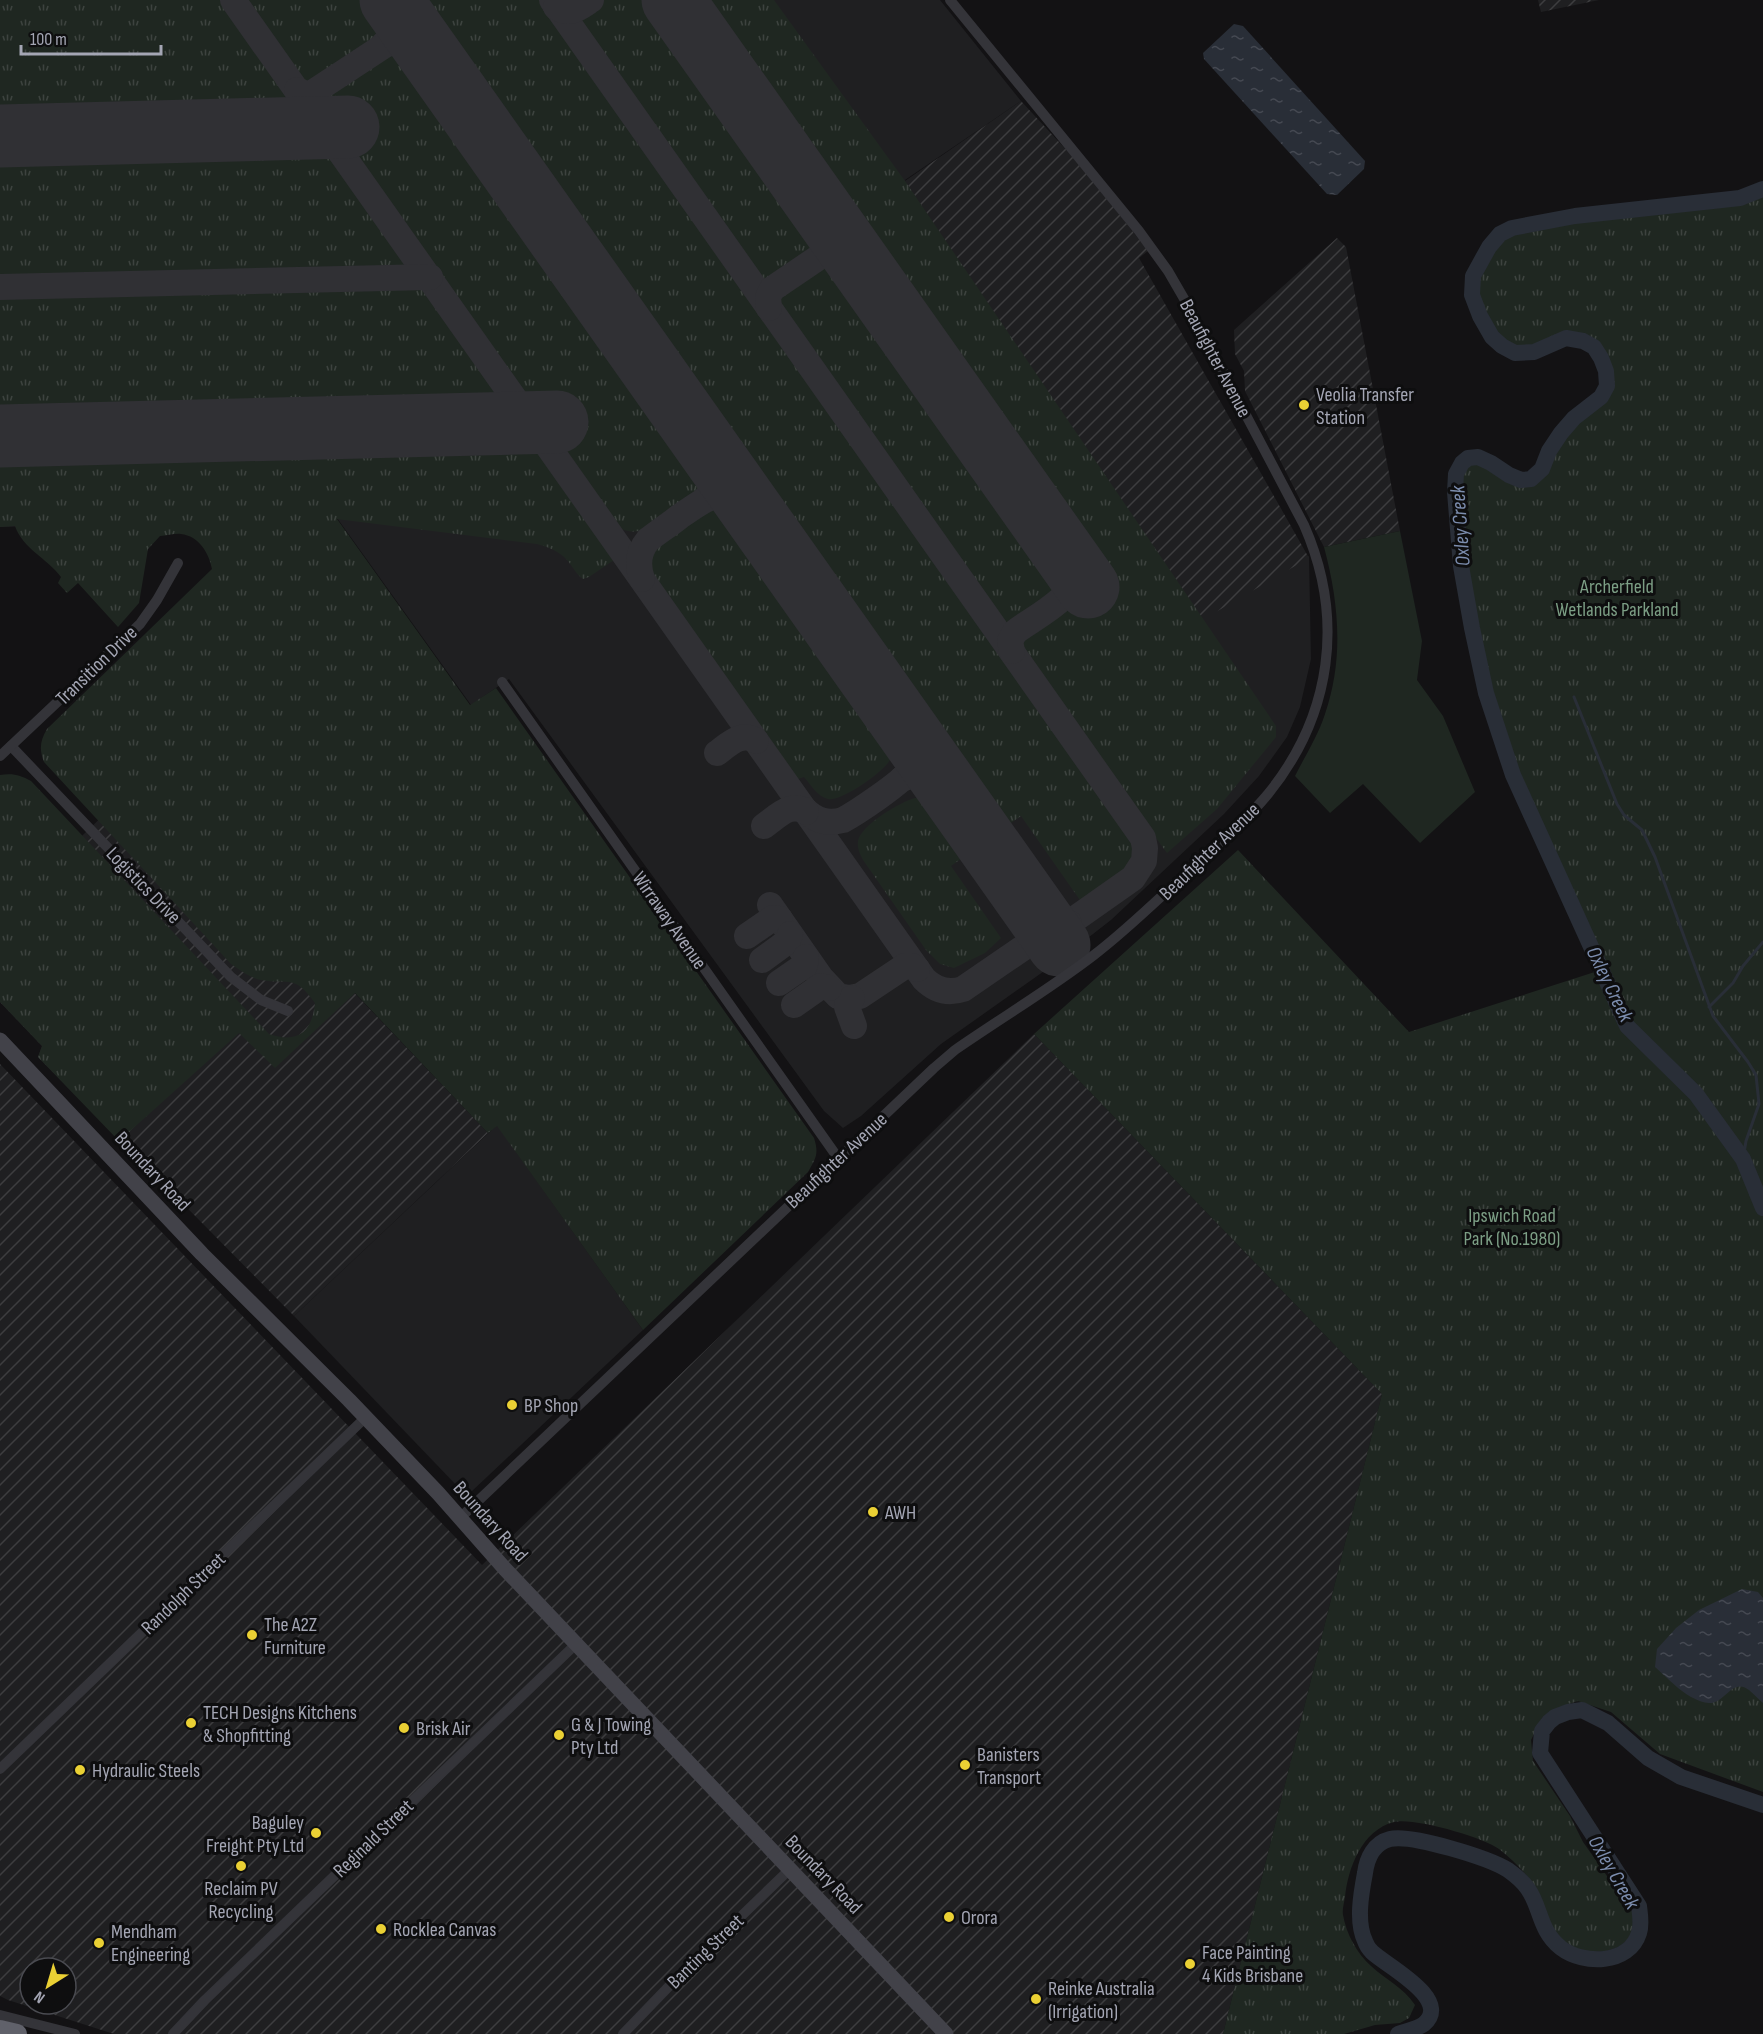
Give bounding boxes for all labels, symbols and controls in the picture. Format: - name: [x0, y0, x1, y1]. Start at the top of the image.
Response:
- scale bar: [21, 18, 160, 56]
- text: 100 m: [30, 29, 67, 50]
- street label: Beaufighter Avenue: [1174, 295, 1256, 422]
- place label: Veolia Transfer Station: [1316, 383, 1414, 430]
- marker: Veolia Transfer Station: [1297, 398, 1311, 412]
- water label: Oxley Creek: [1445, 484, 1476, 567]
- park label: Archerfield Wetlands Parkland: [1555, 575, 1679, 622]
- street label: Transition Drive: [51, 621, 142, 710]
- street label: Beaufighter Avenue: [1155, 798, 1265, 906]
- street label: Logistics Drive: [101, 842, 186, 929]
- street label: Wirraway Avenue: [627, 867, 712, 974]
- water label: Oxley Creek: [1581, 942, 1639, 1027]
- street label: Beaufighter Avenue: [781, 1108, 892, 1214]
- street label: Boundary Road: [109, 1127, 195, 1217]
- park label: Ipswich Road Park (No.1980): [1464, 1204, 1560, 1251]
- place label: BP Shop: [524, 1394, 578, 1418]
- marker: BP Shop: [505, 1398, 519, 1412]
- street label: Boundary Road: [448, 1476, 533, 1567]
- place label: AWH: [884, 1501, 916, 1525]
- marker: AWH: [866, 1505, 880, 1519]
- street label: Randolph Street: [137, 1548, 231, 1640]
- place label: The A2Z Furniture: [264, 1613, 326, 1660]
- marker: The A2Z Furniture: [245, 1628, 259, 1642]
- place label: TECH Designs Kitchens & Shopfitting: [203, 1701, 357, 1748]
- place label: G & J Towing Pty Ltd: [571, 1713, 651, 1760]
- marker: TECH Designs Kitchens & Shopfitting: [184, 1716, 198, 1730]
- place label: Brisk Air: [416, 1717, 471, 1741]
- marker: Brisk Air: [397, 1721, 411, 1735]
- marker: G & J Towing Pty Ltd: [552, 1728, 566, 1742]
- place label: Banisters Transport: [977, 1743, 1041, 1790]
- marker: Banisters Transport: [958, 1758, 972, 1772]
- place label: Hydraulic Steels: [92, 1759, 200, 1783]
- marker: Hydraulic Steels: [73, 1763, 87, 1777]
- street label: Reginald Street: [329, 1795, 419, 1883]
- place label: Baguley Freight Pty Ltd: [206, 1811, 304, 1858]
- marker: Baguley Freight Pty Ltd: [309, 1826, 323, 1840]
- street label: Boundary Road: [780, 1830, 867, 1919]
- water label: Oxley Creek: [1583, 1831, 1645, 1914]
- marker: Reclaim PV Recycling: [234, 1859, 248, 1873]
- place label: Reclaim PV Recycling: [204, 1877, 278, 1924]
- place label: Orora: [961, 1906, 998, 1930]
- street label: Banting Street: [662, 1909, 749, 1994]
- marker: Orora: [942, 1910, 956, 1924]
- place label: Rocklea Canvas: [393, 1918, 496, 1942]
- place label: Mendham Engineering: [111, 1920, 190, 1967]
- marker: Rocklea Canvas: [374, 1922, 388, 1936]
- marker: Mendham Engineering: [92, 1936, 106, 1950]
- place label: Face Painting 4 Kids Brisbane: [1202, 1941, 1303, 1988]
- north arrow: [18, 1956, 78, 2016]
- marker: Face Painting 4 Kids Brisbane: [1183, 1957, 1197, 1971]
- place label: Reinke Australia (Irrigation): [1048, 1977, 1155, 2024]
- text: N: [31, 1987, 49, 2007]
- marker: Reinke Australia (Irrigation): [1029, 1992, 1043, 2006]

